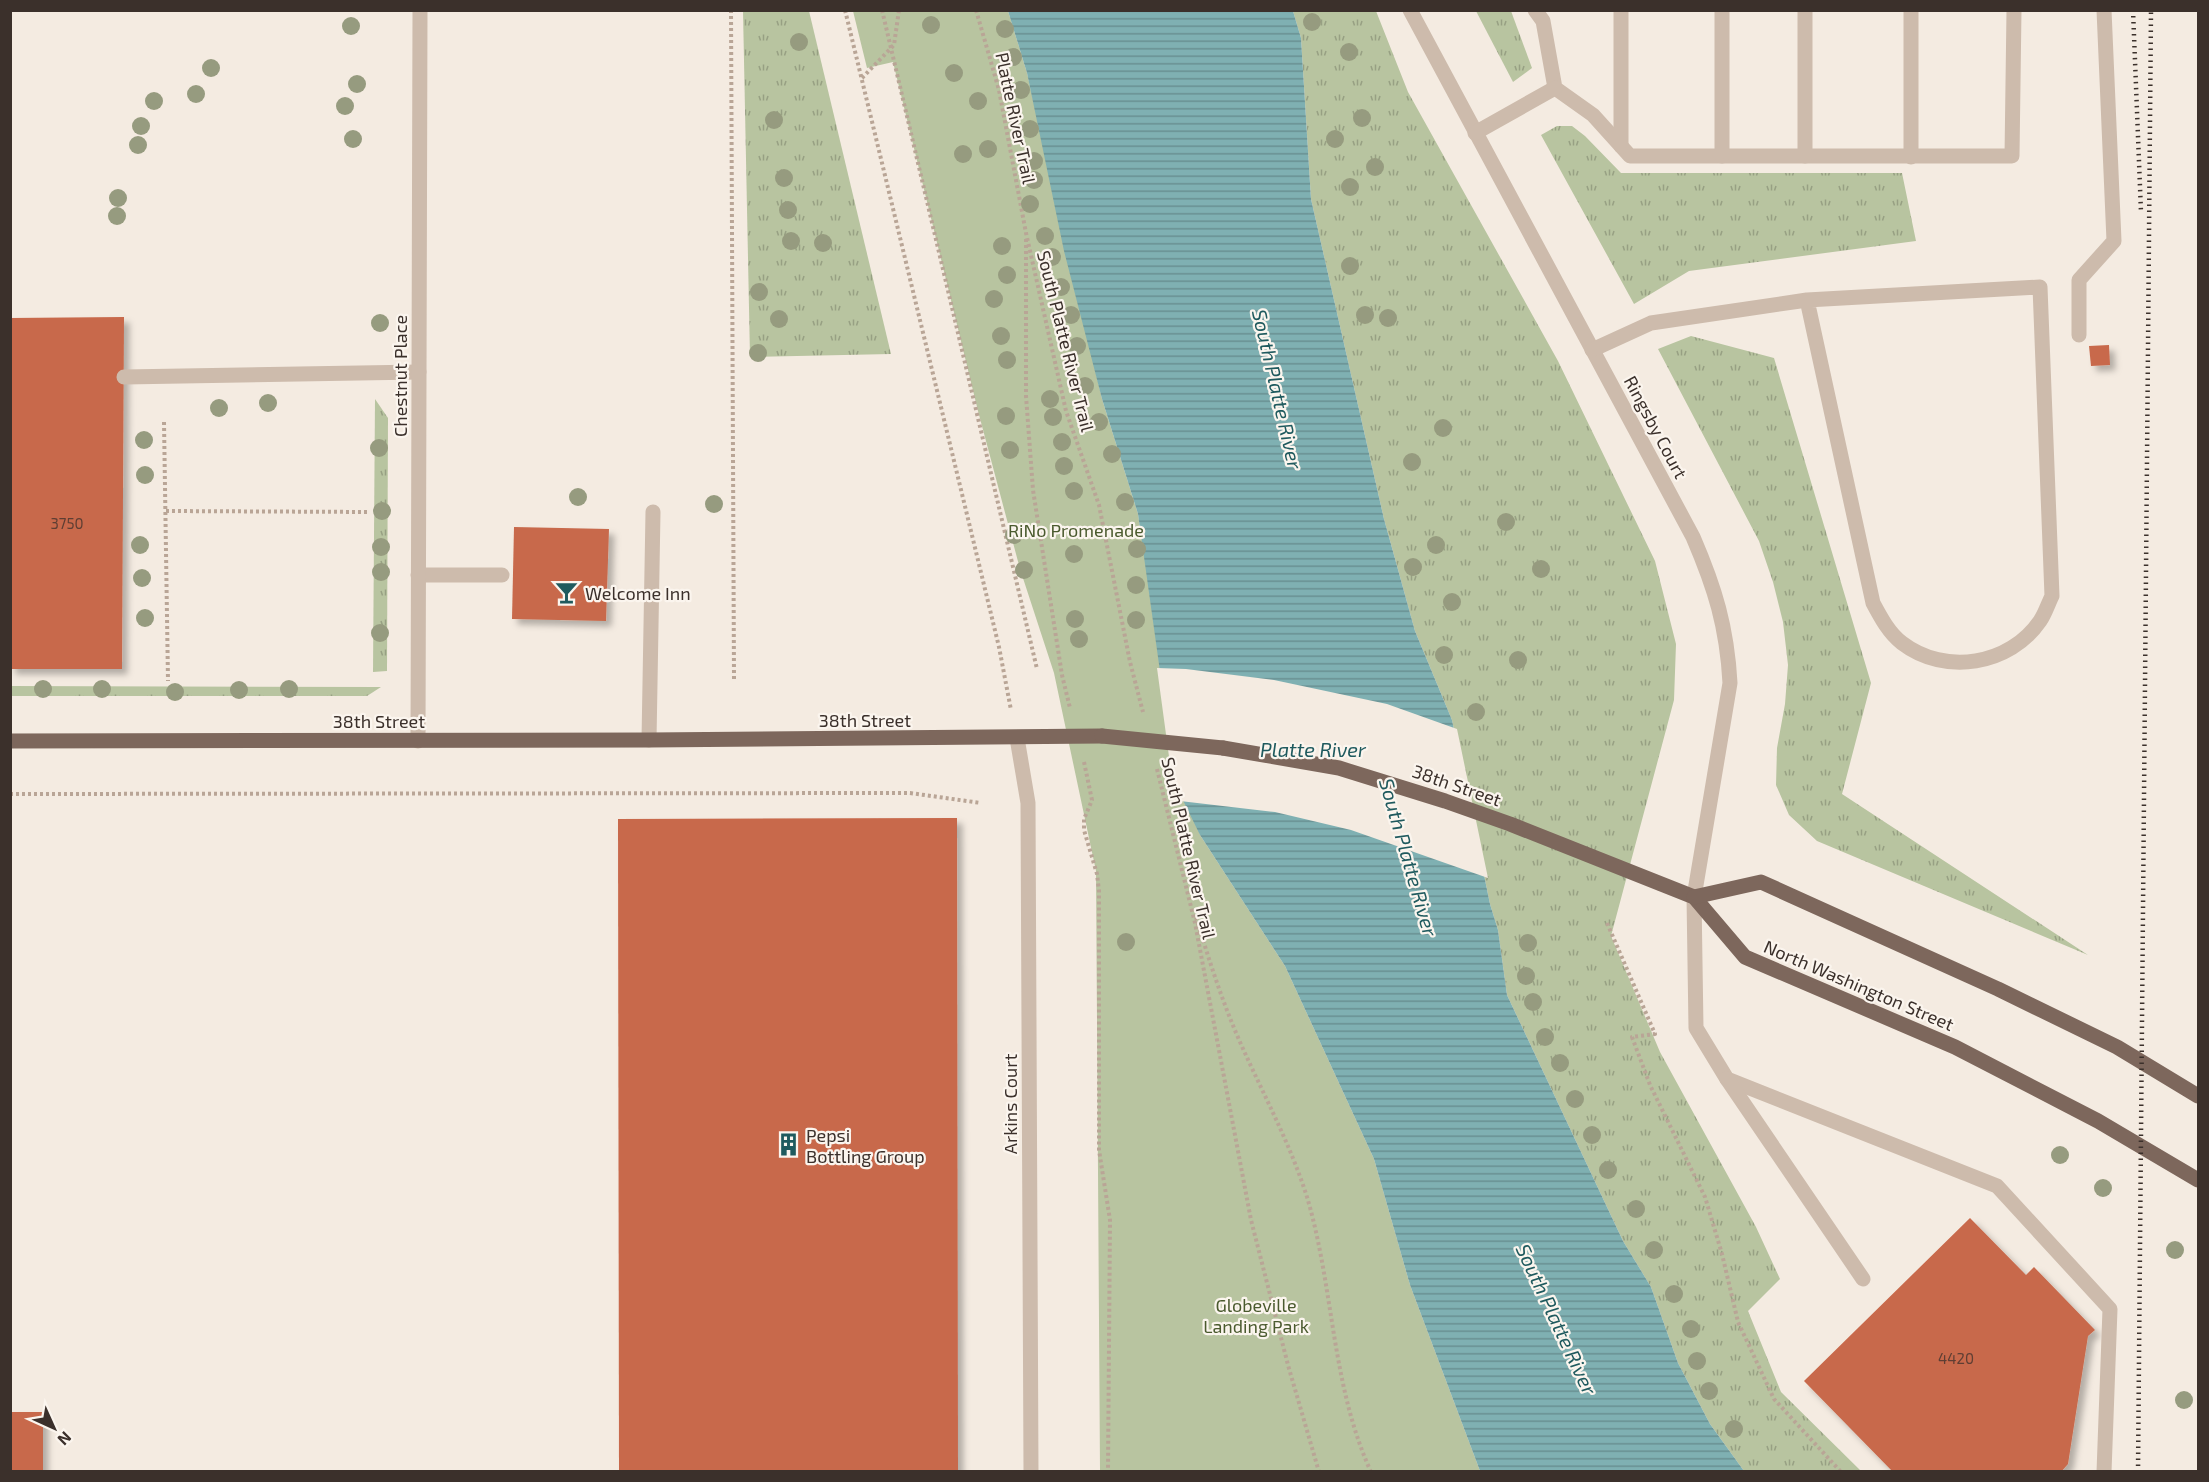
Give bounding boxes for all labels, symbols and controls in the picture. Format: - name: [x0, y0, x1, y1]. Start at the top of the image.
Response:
- street label: Platte River Trail: [991, 50, 1041, 186]
- street label: South Platte River Trail: [1033, 248, 1099, 435]
- water label: South Platte River: [1248, 307, 1308, 472]
- street label: Chestnut Place: [389, 315, 411, 437]
- street label: Ringsby Court: [1620, 372, 1692, 482]
- house number: 3750: [50, 514, 84, 532]
- park label: RiNo Promenade: [1008, 519, 1144, 541]
- bar icon: Welcome Inn: [554, 580, 580, 606]
- place label: Welcome Inn: [585, 582, 691, 604]
- street label: 38th Street: [819, 709, 911, 731]
- street label: 38th Street: [333, 710, 425, 732]
- water label: Platte River: [1260, 737, 1367, 761]
- street label: South Platte River Trail: [1157, 755, 1221, 942]
- street label: 38th Street: [1410, 760, 1504, 810]
- water label: South Platte River: [1375, 775, 1443, 940]
- street label: North Washington Street: [1761, 935, 1957, 1035]
- street label: Arkins Court: [999, 1054, 1021, 1154]
- place label: Pepsi Bottling Group: [806, 1124, 925, 1167]
- building icon: Pepsi Bottling Group: [775, 1132, 801, 1158]
- water label: South Platte River: [1512, 1240, 1603, 1399]
- park label: Globeville Landing Park: [1203, 1294, 1309, 1337]
- house number: 4420: [1938, 1349, 1974, 1367]
- north arrow: [24, 1398, 84, 1458]
- text: N: [54, 1428, 76, 1450]

